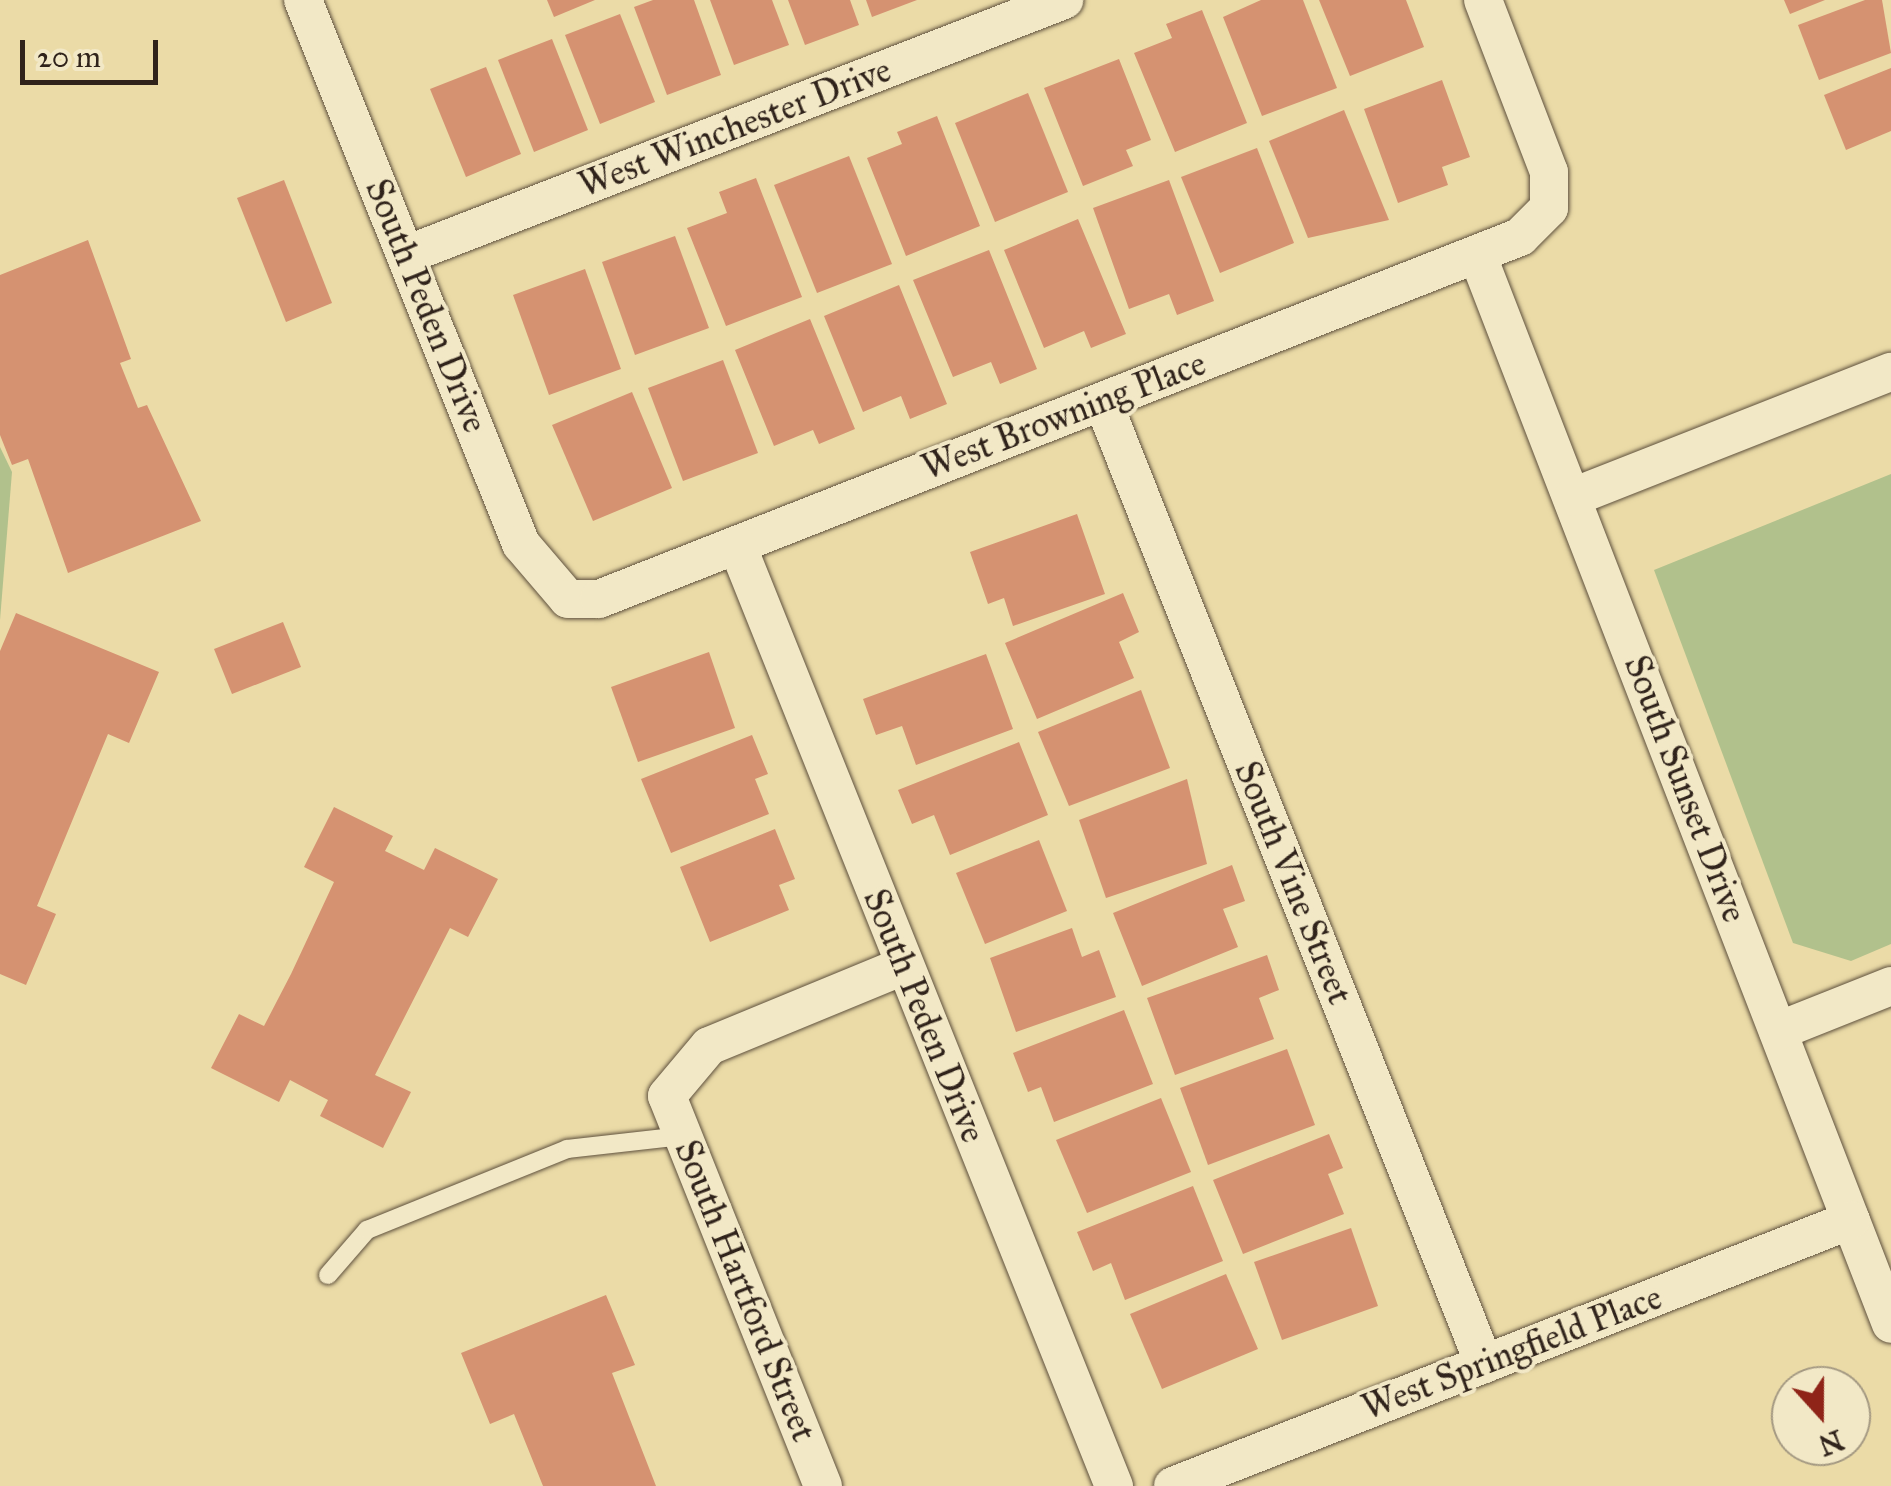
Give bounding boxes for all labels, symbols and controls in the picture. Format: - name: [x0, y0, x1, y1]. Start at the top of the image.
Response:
- scale bar: [25, 20, 162, 82]
- text: 20 m: [37, 39, 101, 75]
- street label: West Winchester Drive: [573, 49, 897, 207]
- street label: South Peden Drive: [356, 173, 496, 439]
- street label: West Browning Place: [916, 343, 1212, 489]
- street label: South Sunset Drive: [1615, 650, 1755, 928]
- street label: South Vine Street: [1225, 756, 1361, 1010]
- street label: South Peden Drive: [854, 883, 994, 1149]
- street label: South Hartford Street: [665, 1134, 825, 1448]
- street label: West Springfield Place: [1356, 1277, 1668, 1429]
- north arrow: [1771, 1366, 1871, 1466]
- text: N: [1814, 1422, 1849, 1463]

